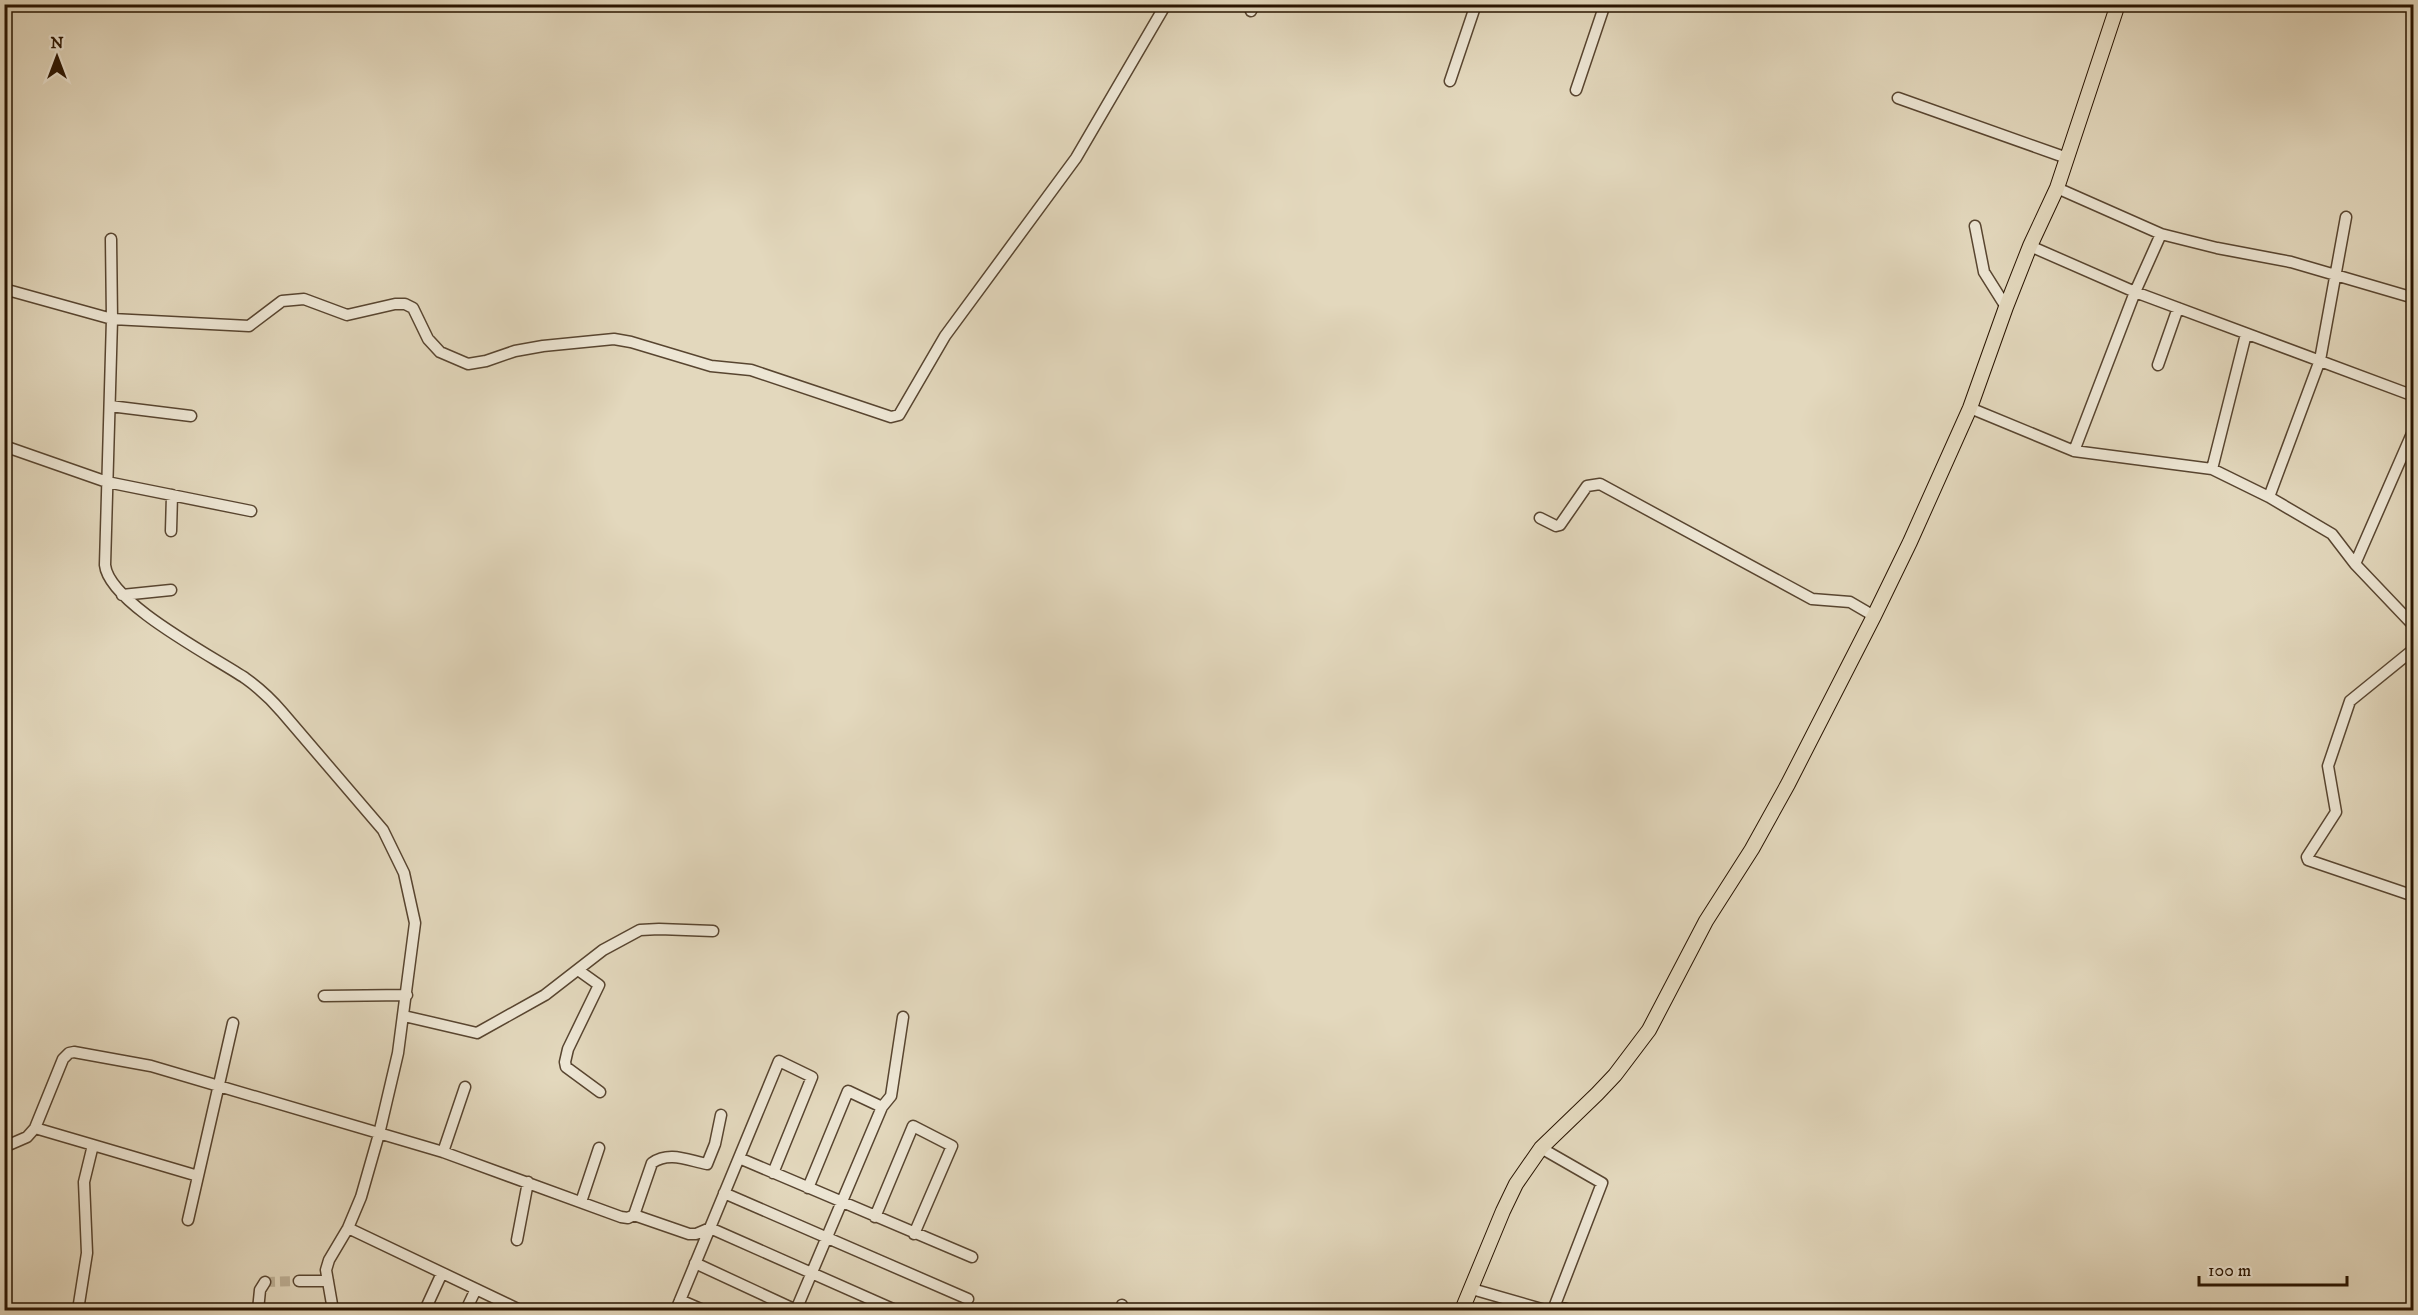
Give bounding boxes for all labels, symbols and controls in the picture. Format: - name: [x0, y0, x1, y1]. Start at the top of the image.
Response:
- north arrow: [27, 27, 87, 87]
- text: N: [50, 33, 64, 53]
- scale bar: [2199, 1249, 2348, 1287]
- text: 100 m: [2208, 1260, 2251, 1282]

